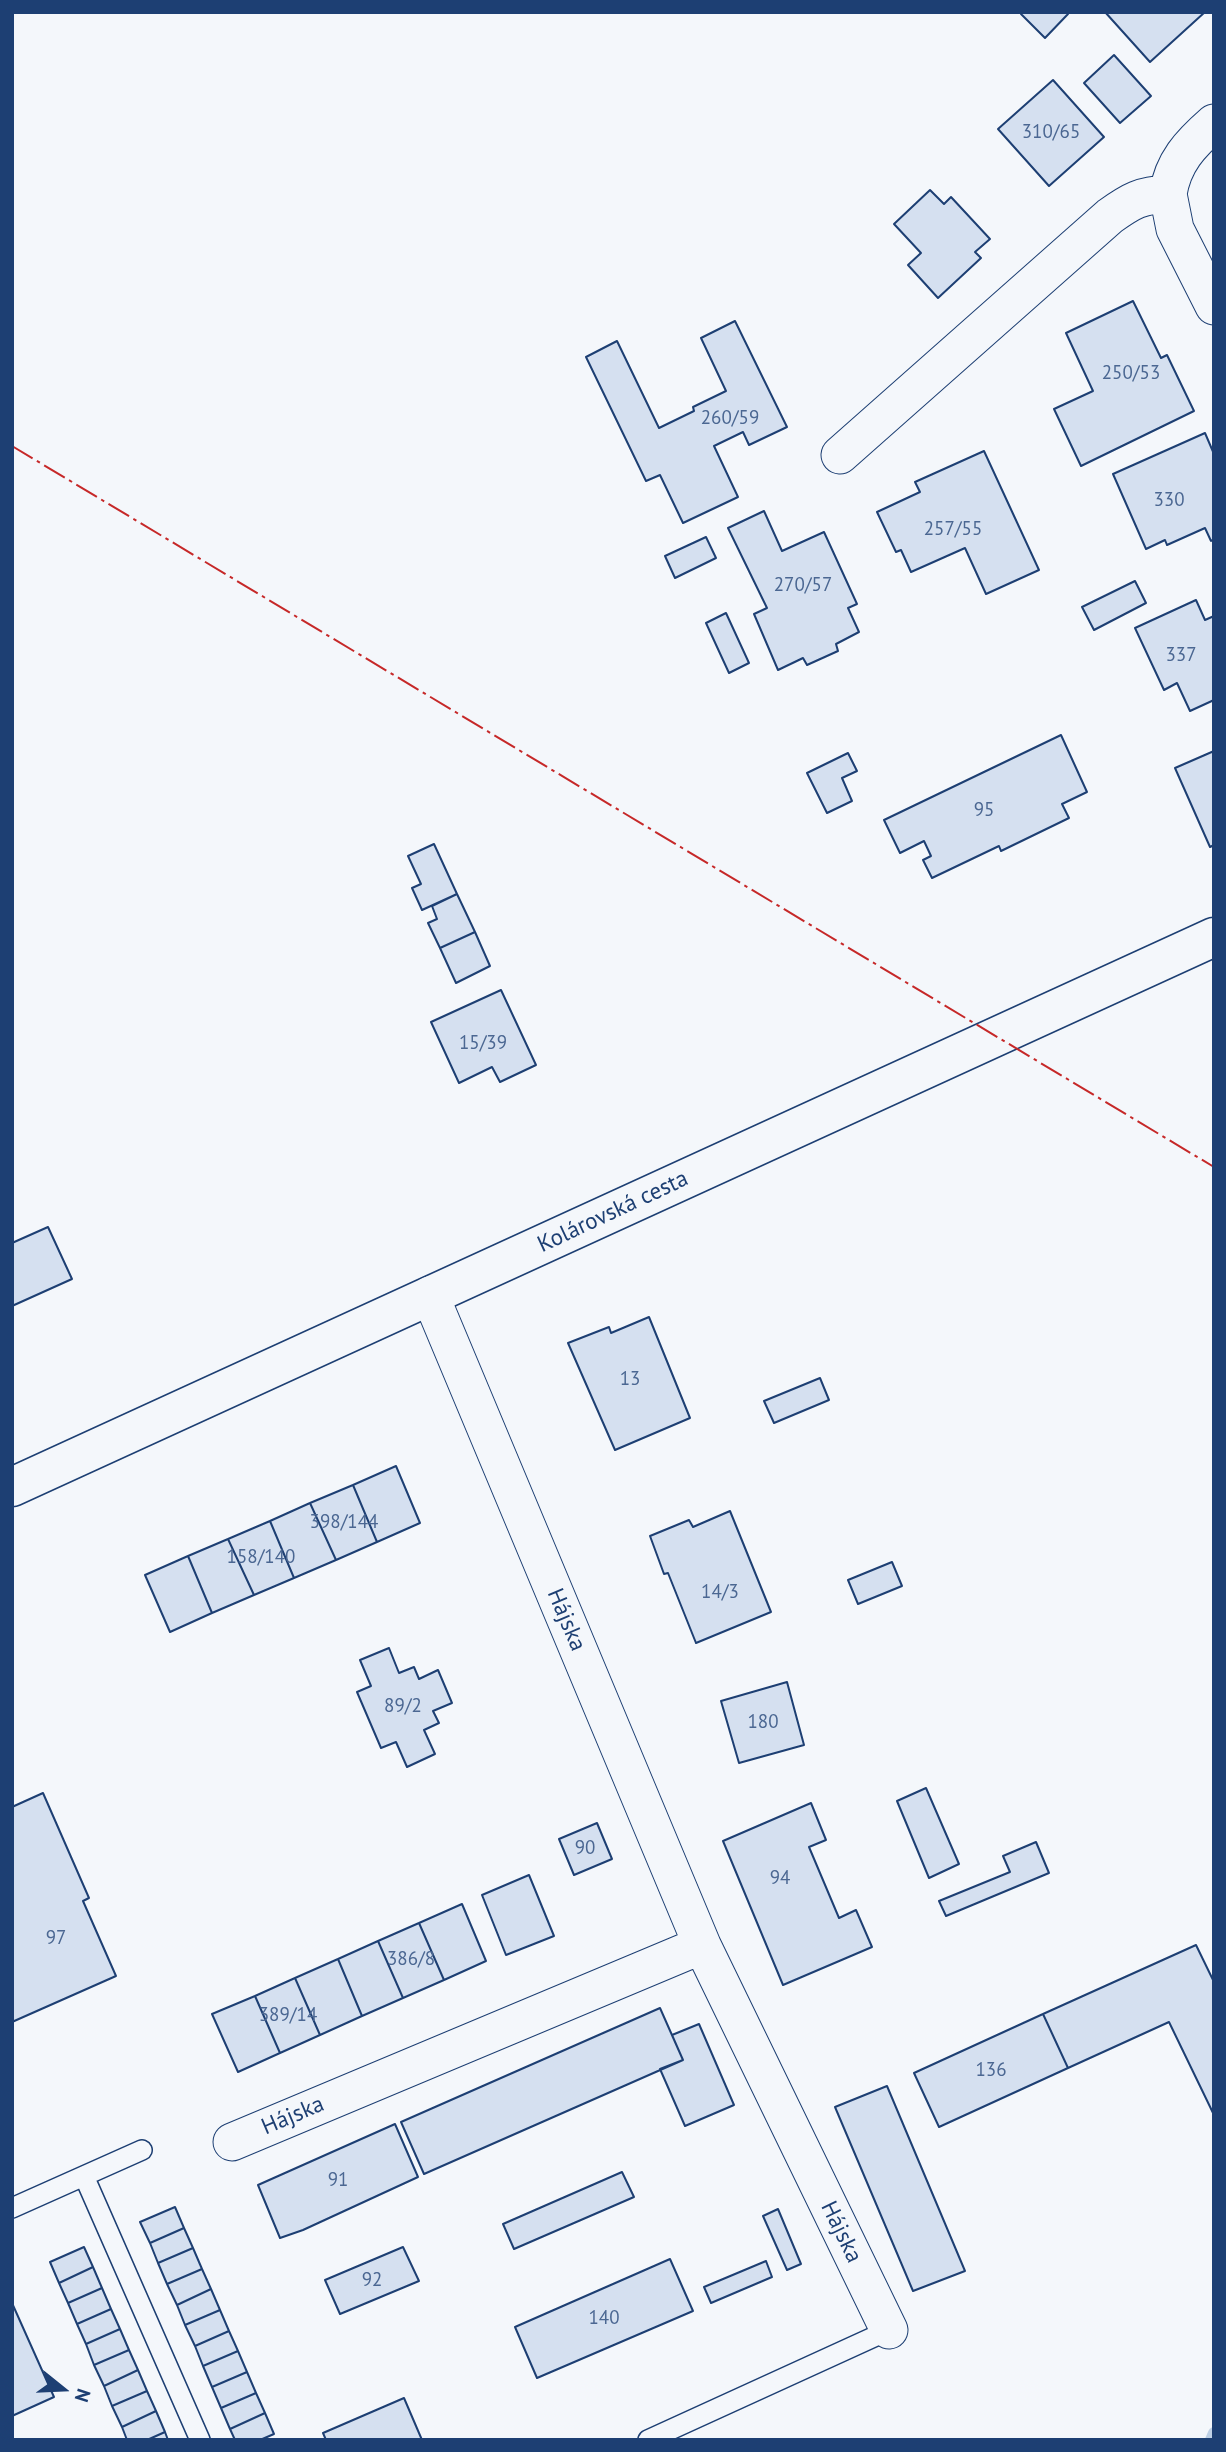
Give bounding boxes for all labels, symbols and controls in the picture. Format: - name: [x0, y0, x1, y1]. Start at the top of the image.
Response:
- house number: 310/65: [1022, 122, 1080, 144]
- house number: 250/53: [1102, 363, 1160, 385]
- house number: 260/59: [701, 408, 759, 430]
- house number: 330: [1153, 490, 1185, 512]
- house number: 257/55: [924, 519, 982, 541]
- house number: 270/57: [774, 575, 832, 597]
- house number: 337: [1165, 645, 1197, 667]
- house number: 95: [974, 800, 994, 822]
- house number: 15/39: [459, 1033, 507, 1055]
- street label: Kolárovská cesta: [533, 1165, 693, 1259]
- house number: 13: [620, 1369, 640, 1391]
- house number: 398/144: [310, 1512, 378, 1534]
- house number: 158/140: [227, 1547, 295, 1569]
- house number: 14/3: [701, 1582, 739, 1604]
- street label: Hájska: [541, 1585, 591, 1655]
- house number: 89/2: [384, 1696, 422, 1718]
- house number: 180: [747, 1712, 779, 1734]
- house number: 90: [575, 1838, 595, 1860]
- house number: 94: [770, 1868, 790, 1890]
- house number: 97: [46, 1928, 66, 1950]
- house number: 386/8: [387, 1949, 435, 1971]
- house number: 389/14: [259, 2005, 317, 2027]
- house number: 136: [975, 2060, 1007, 2082]
- street label: Hájska: [258, 2091, 328, 2141]
- house number: 91: [328, 2170, 348, 2192]
- street label: Hájska: [814, 2197, 868, 2267]
- house number: 92: [362, 2270, 382, 2292]
- house number: 140: [588, 2308, 620, 2330]
- north arrow: [28, 2354, 98, 2424]
- text: N: [70, 2386, 96, 2405]

